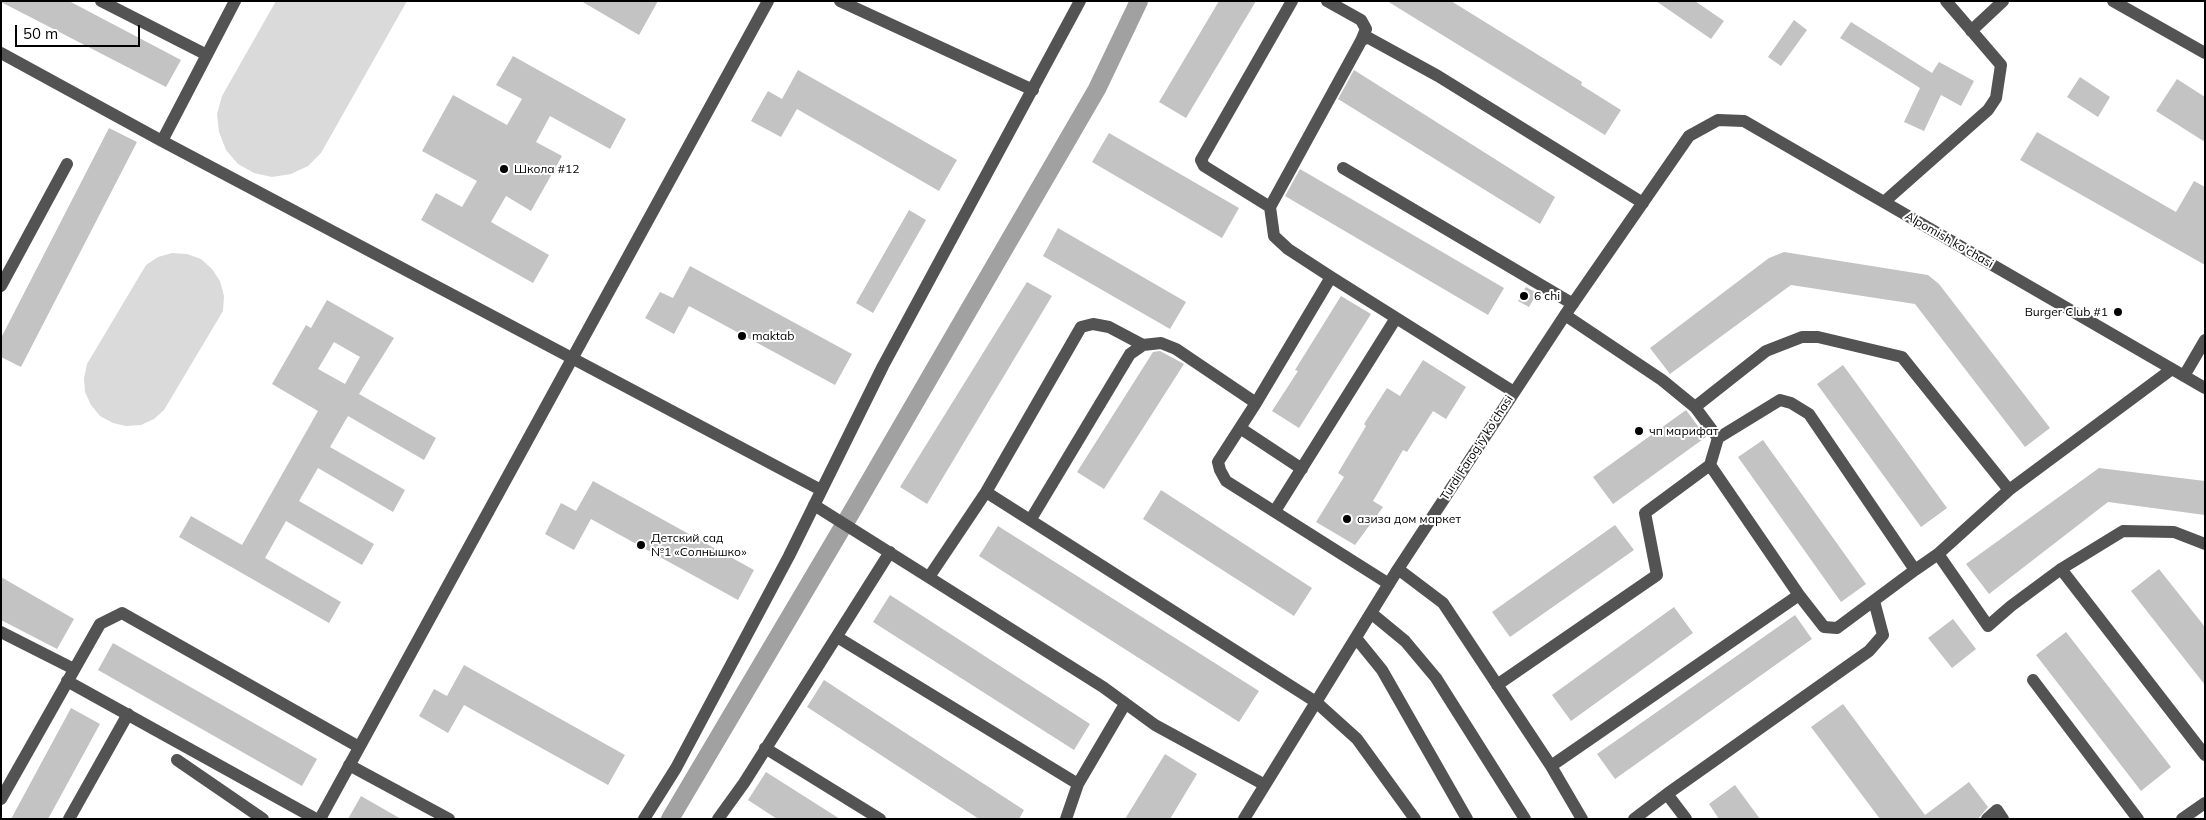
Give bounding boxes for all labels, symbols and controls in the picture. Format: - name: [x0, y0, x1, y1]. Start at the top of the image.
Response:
- scale bar: [18, 15, 142, 47]
- text: 50 m: [23, 24, 58, 43]
- place label: Школа #12: [514, 162, 579, 176]
- marker: Школа #12: [498, 163, 510, 175]
- street label: Alpomish ko'chasi: [1902, 209, 1996, 271]
- place label: 6 chi: [1534, 289, 1560, 303]
- marker: 6 chi: [1518, 290, 1530, 302]
- place label: Burger Club #1: [2025, 305, 2108, 319]
- marker: Burger Club #1: [2112, 306, 2124, 318]
- place label: maktab: [752, 329, 794, 343]
- marker: maktab: [736, 330, 748, 342]
- street label: Turdi Farog'iy ko'chasi: [1438, 393, 1516, 503]
- place label: чп марифат: [1649, 424, 1718, 438]
- marker: чп марифат: [1633, 425, 1645, 437]
- place label: азиза дом маркет: [1357, 512, 1461, 526]
- marker: азиза дом маркет: [1341, 513, 1353, 525]
- place label: Детский сад №1 «Солнышко»: [651, 531, 746, 559]
- marker: Детский сад №1 «Солнышко»: [635, 539, 647, 551]

